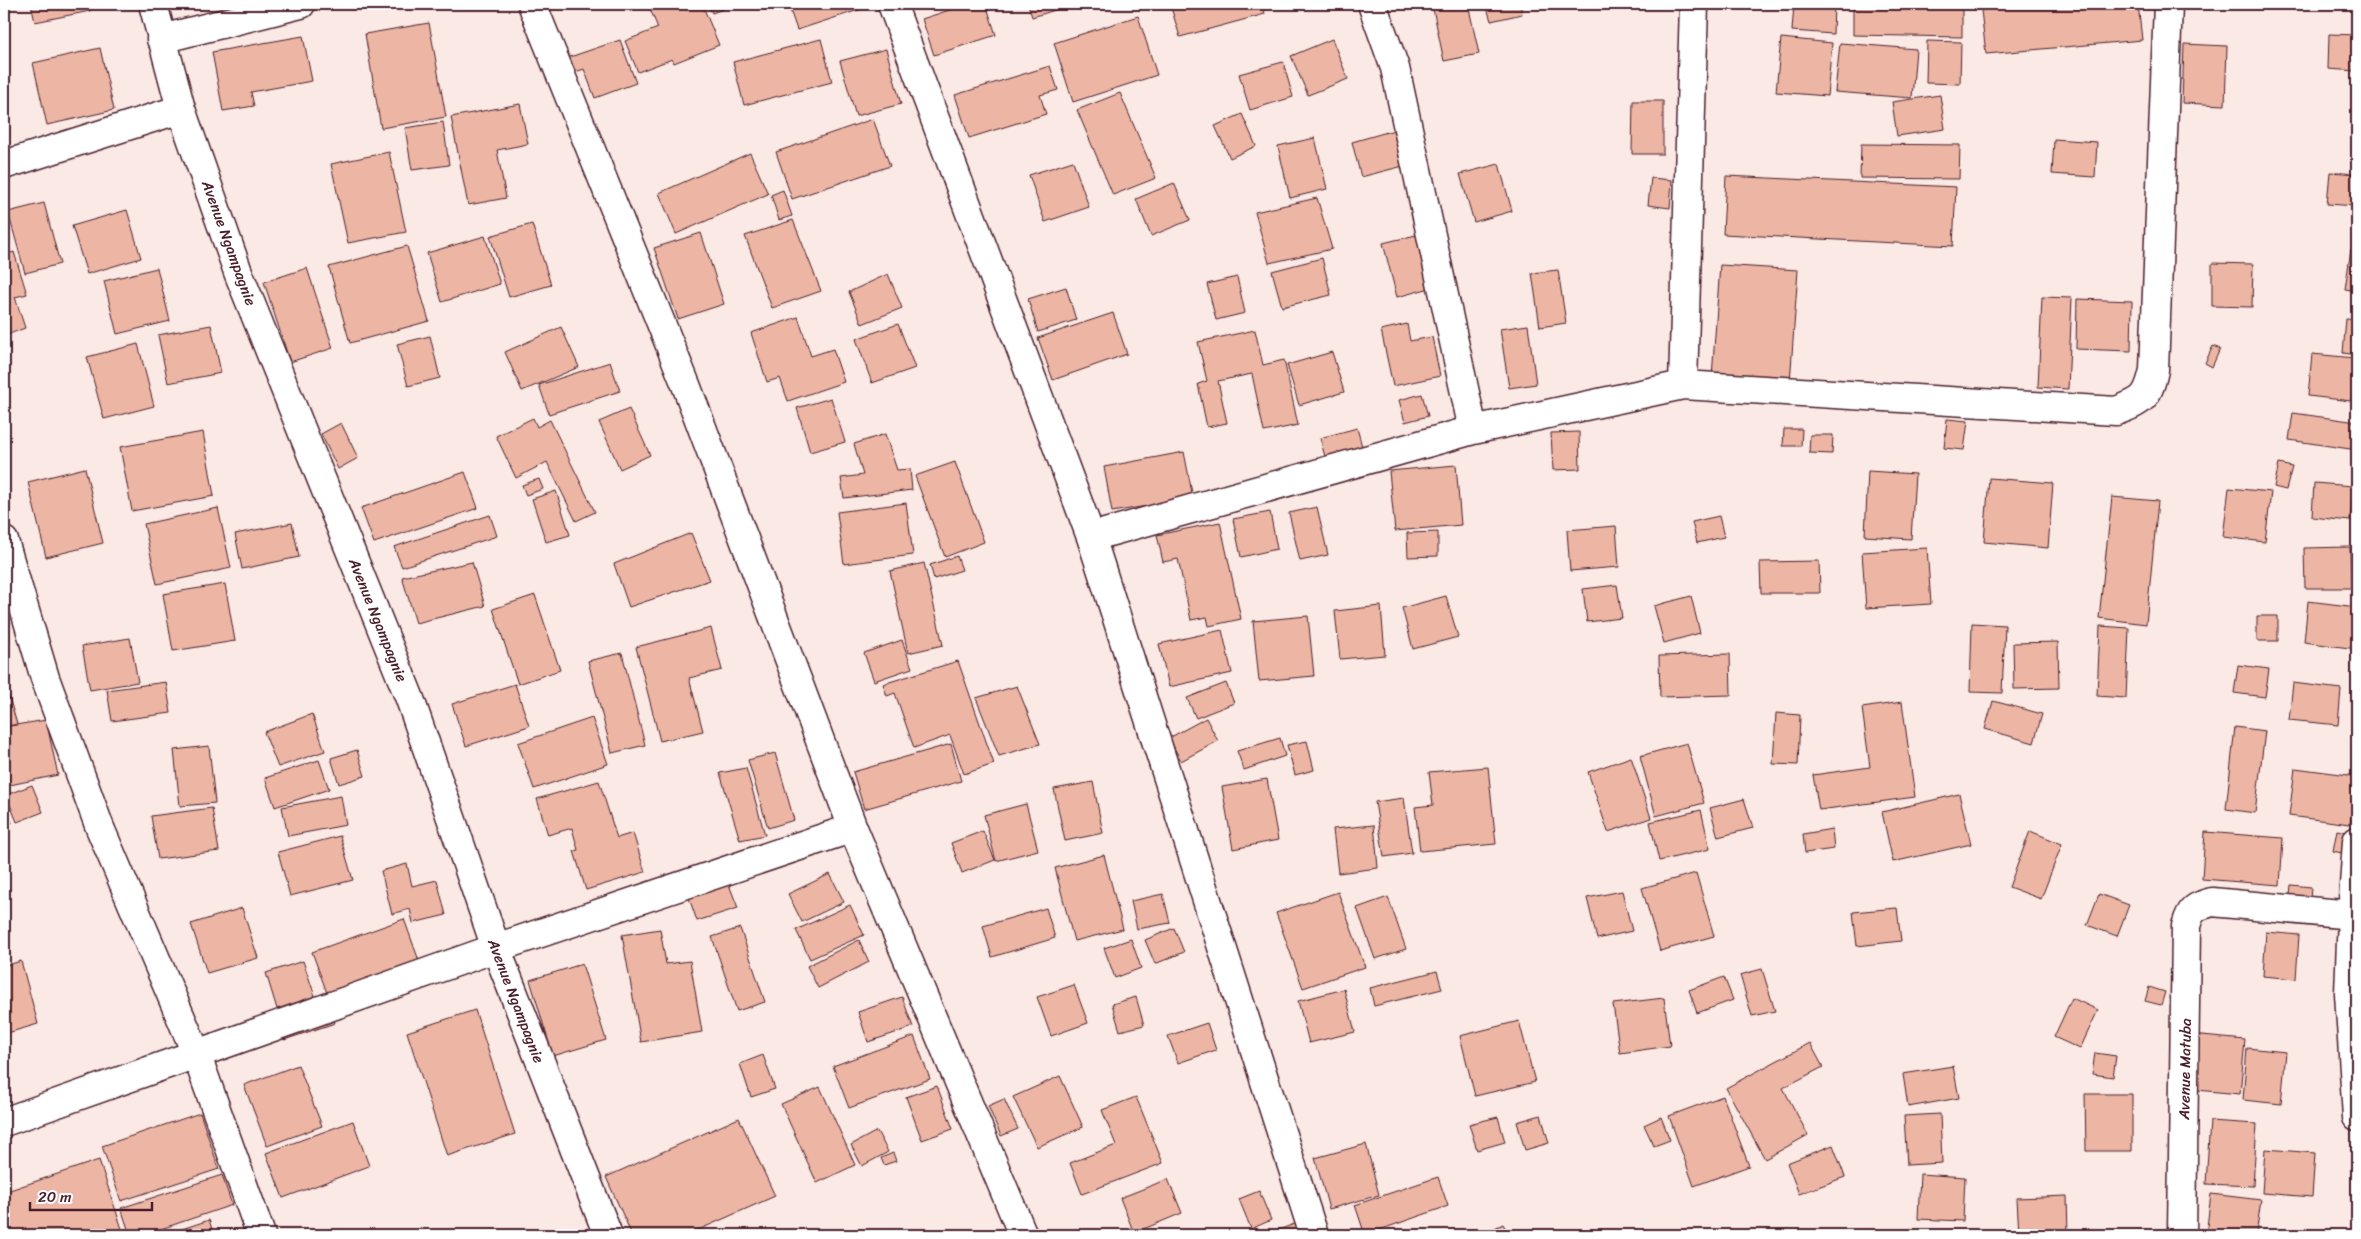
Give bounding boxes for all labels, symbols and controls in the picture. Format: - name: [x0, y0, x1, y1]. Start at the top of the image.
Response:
- street label: Avenue Ngampagnie: [194, 176, 264, 310]
- street label: Avenue Ngampagnie: [341, 553, 415, 686]
- street label: Avenue Ngampagnie: [480, 934, 552, 1067]
- street label: Avenue Matuba: [2171, 1018, 2199, 1121]
- scale bar: [30, 1179, 152, 1211]
- text: 20 m: [38, 1184, 72, 1210]

